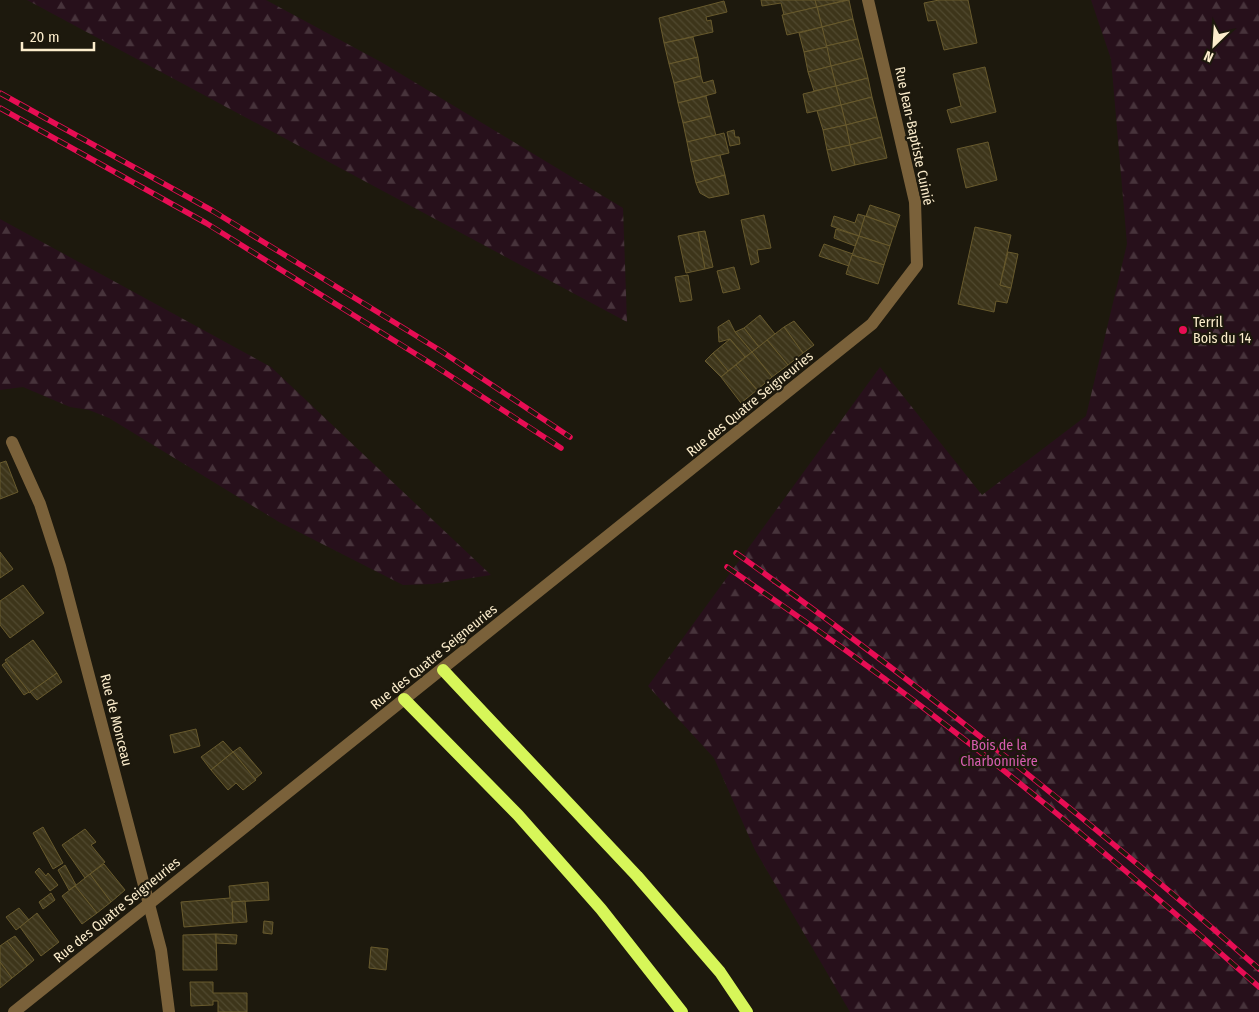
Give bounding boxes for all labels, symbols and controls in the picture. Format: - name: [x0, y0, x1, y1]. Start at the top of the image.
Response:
- scale bar: [22, 20, 95, 52]
- north arrow: [1189, 20, 1239, 70]
- text: 20 m: [30, 28, 60, 46]
- text: N: [1201, 47, 1216, 66]
- street label: Rue Jean-Baptiste Cuinié: [891, 65, 937, 207]
- place label: Terril Bois du 14: [1193, 314, 1251, 347]
- marker: Terril Bois du 14: [1177, 324, 1189, 336]
- street label: Rue des Quatre Seigneuries: [683, 348, 817, 460]
- street label: Rue des Quatre Seigneuries: [367, 601, 501, 713]
- street label: Rue de Monceau: [96, 672, 136, 768]
- park label: Bois de la Charbonnière: [960, 737, 1038, 770]
- street label: Rue des Quatre Seigneuries: [50, 854, 184, 966]

